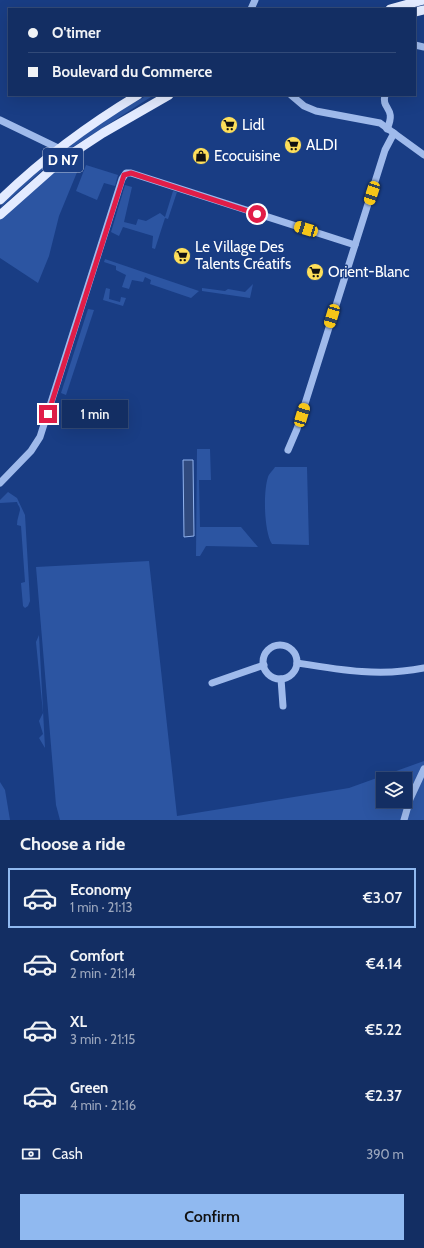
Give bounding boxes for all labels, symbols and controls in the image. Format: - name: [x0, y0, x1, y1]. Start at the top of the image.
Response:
- text: O'timer: [52, 24, 101, 42]
- text: Boulevard du Commerce: [52, 63, 212, 81]
- supermarket icon: Lidl: [219, 115, 239, 135]
- place label: Lidl: [242, 116, 265, 134]
- supermarket icon: ALDI: [283, 135, 303, 155]
- place label: ALDI: [306, 136, 338, 154]
- shop icon: Ecocuisine: [191, 146, 211, 166]
- place label: Ecocuisine: [214, 147, 281, 165]
- road number: D N7: [43, 148, 83, 172]
- car: [363, 180, 381, 206]
- route start: [248, 205, 266, 223]
- car: [293, 220, 319, 238]
- place label: Le Village Des Talents Créatifs: [195, 238, 291, 273]
- supermarket icon: Le Village Des Talents Créatifs: [172, 246, 192, 266]
- supermarket icon: Orient-Blanc: [305, 262, 325, 282]
- place label: Orient-Blanc: [328, 263, 410, 281]
- car: [323, 303, 341, 329]
- callout: 1 min: [62, 400, 128, 428]
- car: [293, 402, 311, 428]
- route end: [39, 405, 57, 423]
- text: 1 min: [80, 406, 110, 422]
- map controls: [376, 772, 412, 808]
- button: layers: [376, 772, 412, 808]
- text: Choose a ride: [20, 833, 125, 855]
- icon: car: [22, 880, 58, 916]
- text: Economy: [70, 881, 131, 899]
- text: €3.07: [363, 889, 402, 907]
- text: 1 min · 21:13: [70, 899, 133, 915]
- icon: car: [22, 946, 58, 982]
- text: Comfort: [70, 947, 124, 965]
- text: €4.14: [366, 955, 402, 973]
- text: 2 min · 21:14: [70, 965, 136, 981]
- icon: car: [22, 1012, 58, 1048]
- text: XL: [70, 1013, 87, 1031]
- text: €5.22: [365, 1021, 402, 1039]
- text: 3 min · 21:15: [70, 1031, 135, 1047]
- icon: car: [22, 1078, 58, 1114]
- text: Green: [70, 1079, 108, 1097]
- text: €2.37: [365, 1087, 402, 1105]
- text: 4 min · 21:16: [70, 1097, 136, 1113]
- icon: cash: [20, 1143, 42, 1165]
- text: Cash: [52, 1145, 83, 1163]
- text: 390 m: [366, 1146, 404, 1162]
- button: Confirm: [20, 1194, 404, 1240]

